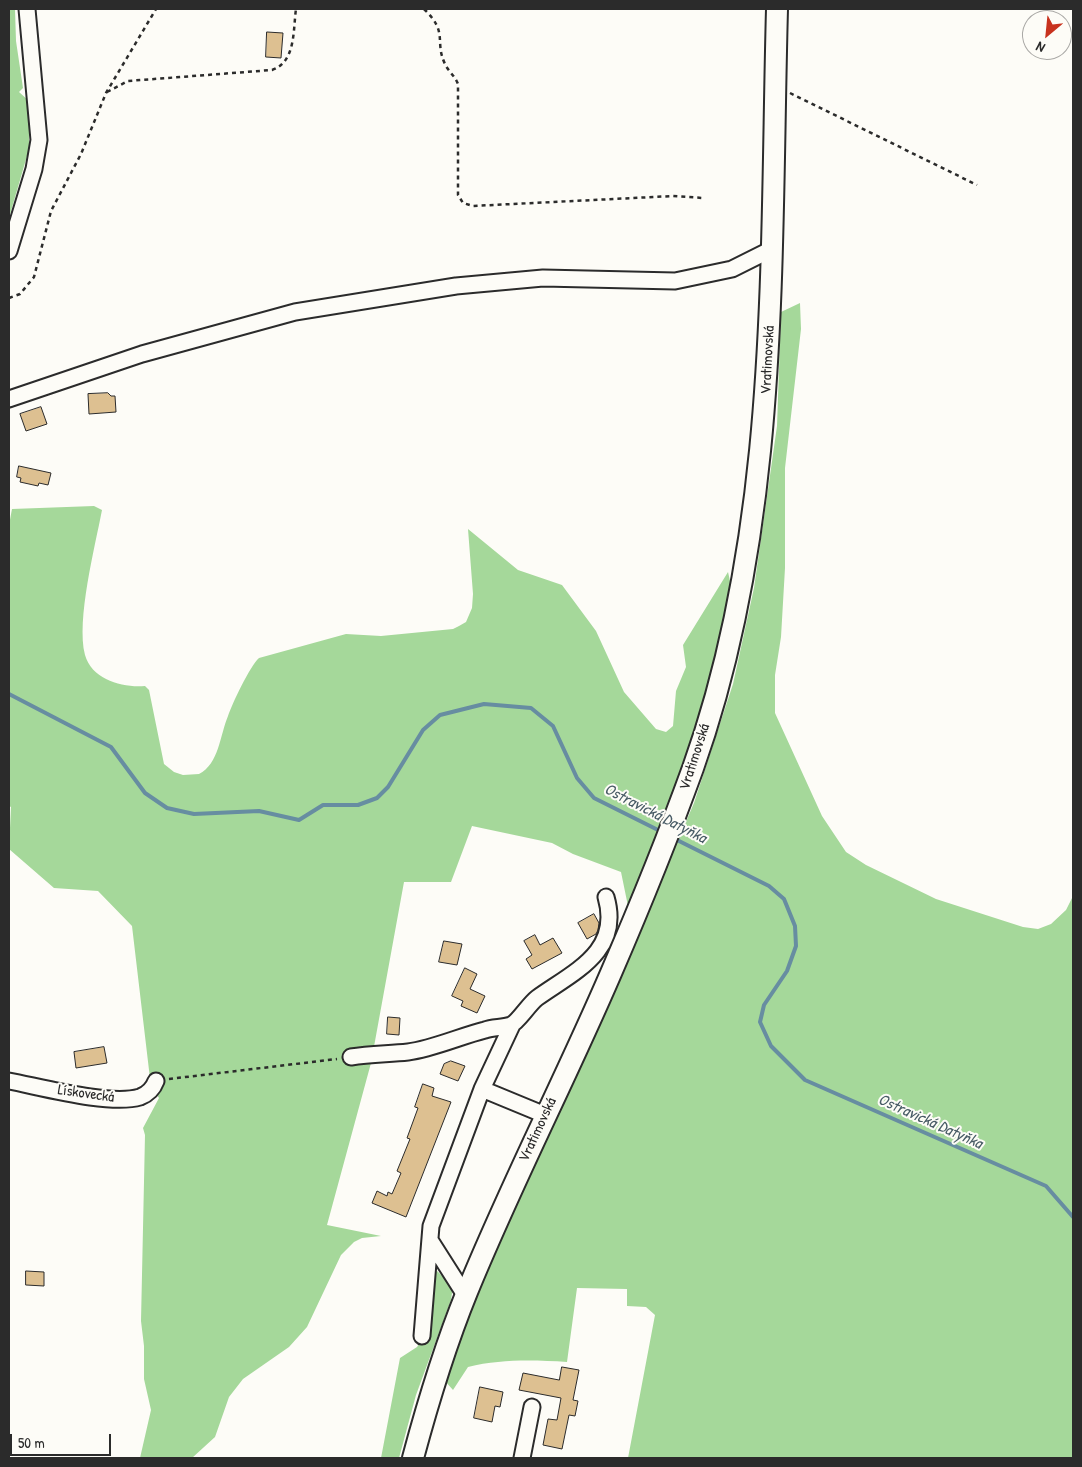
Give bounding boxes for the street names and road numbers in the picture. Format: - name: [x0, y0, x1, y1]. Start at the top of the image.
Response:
- street label: Vratimovská: [757, 325, 779, 395]
- street label: Vratimovská: [676, 722, 714, 792]
- street label: Lískovecká: [57, 1081, 115, 1107]
- street label: Vratimovská: [515, 1095, 561, 1165]

